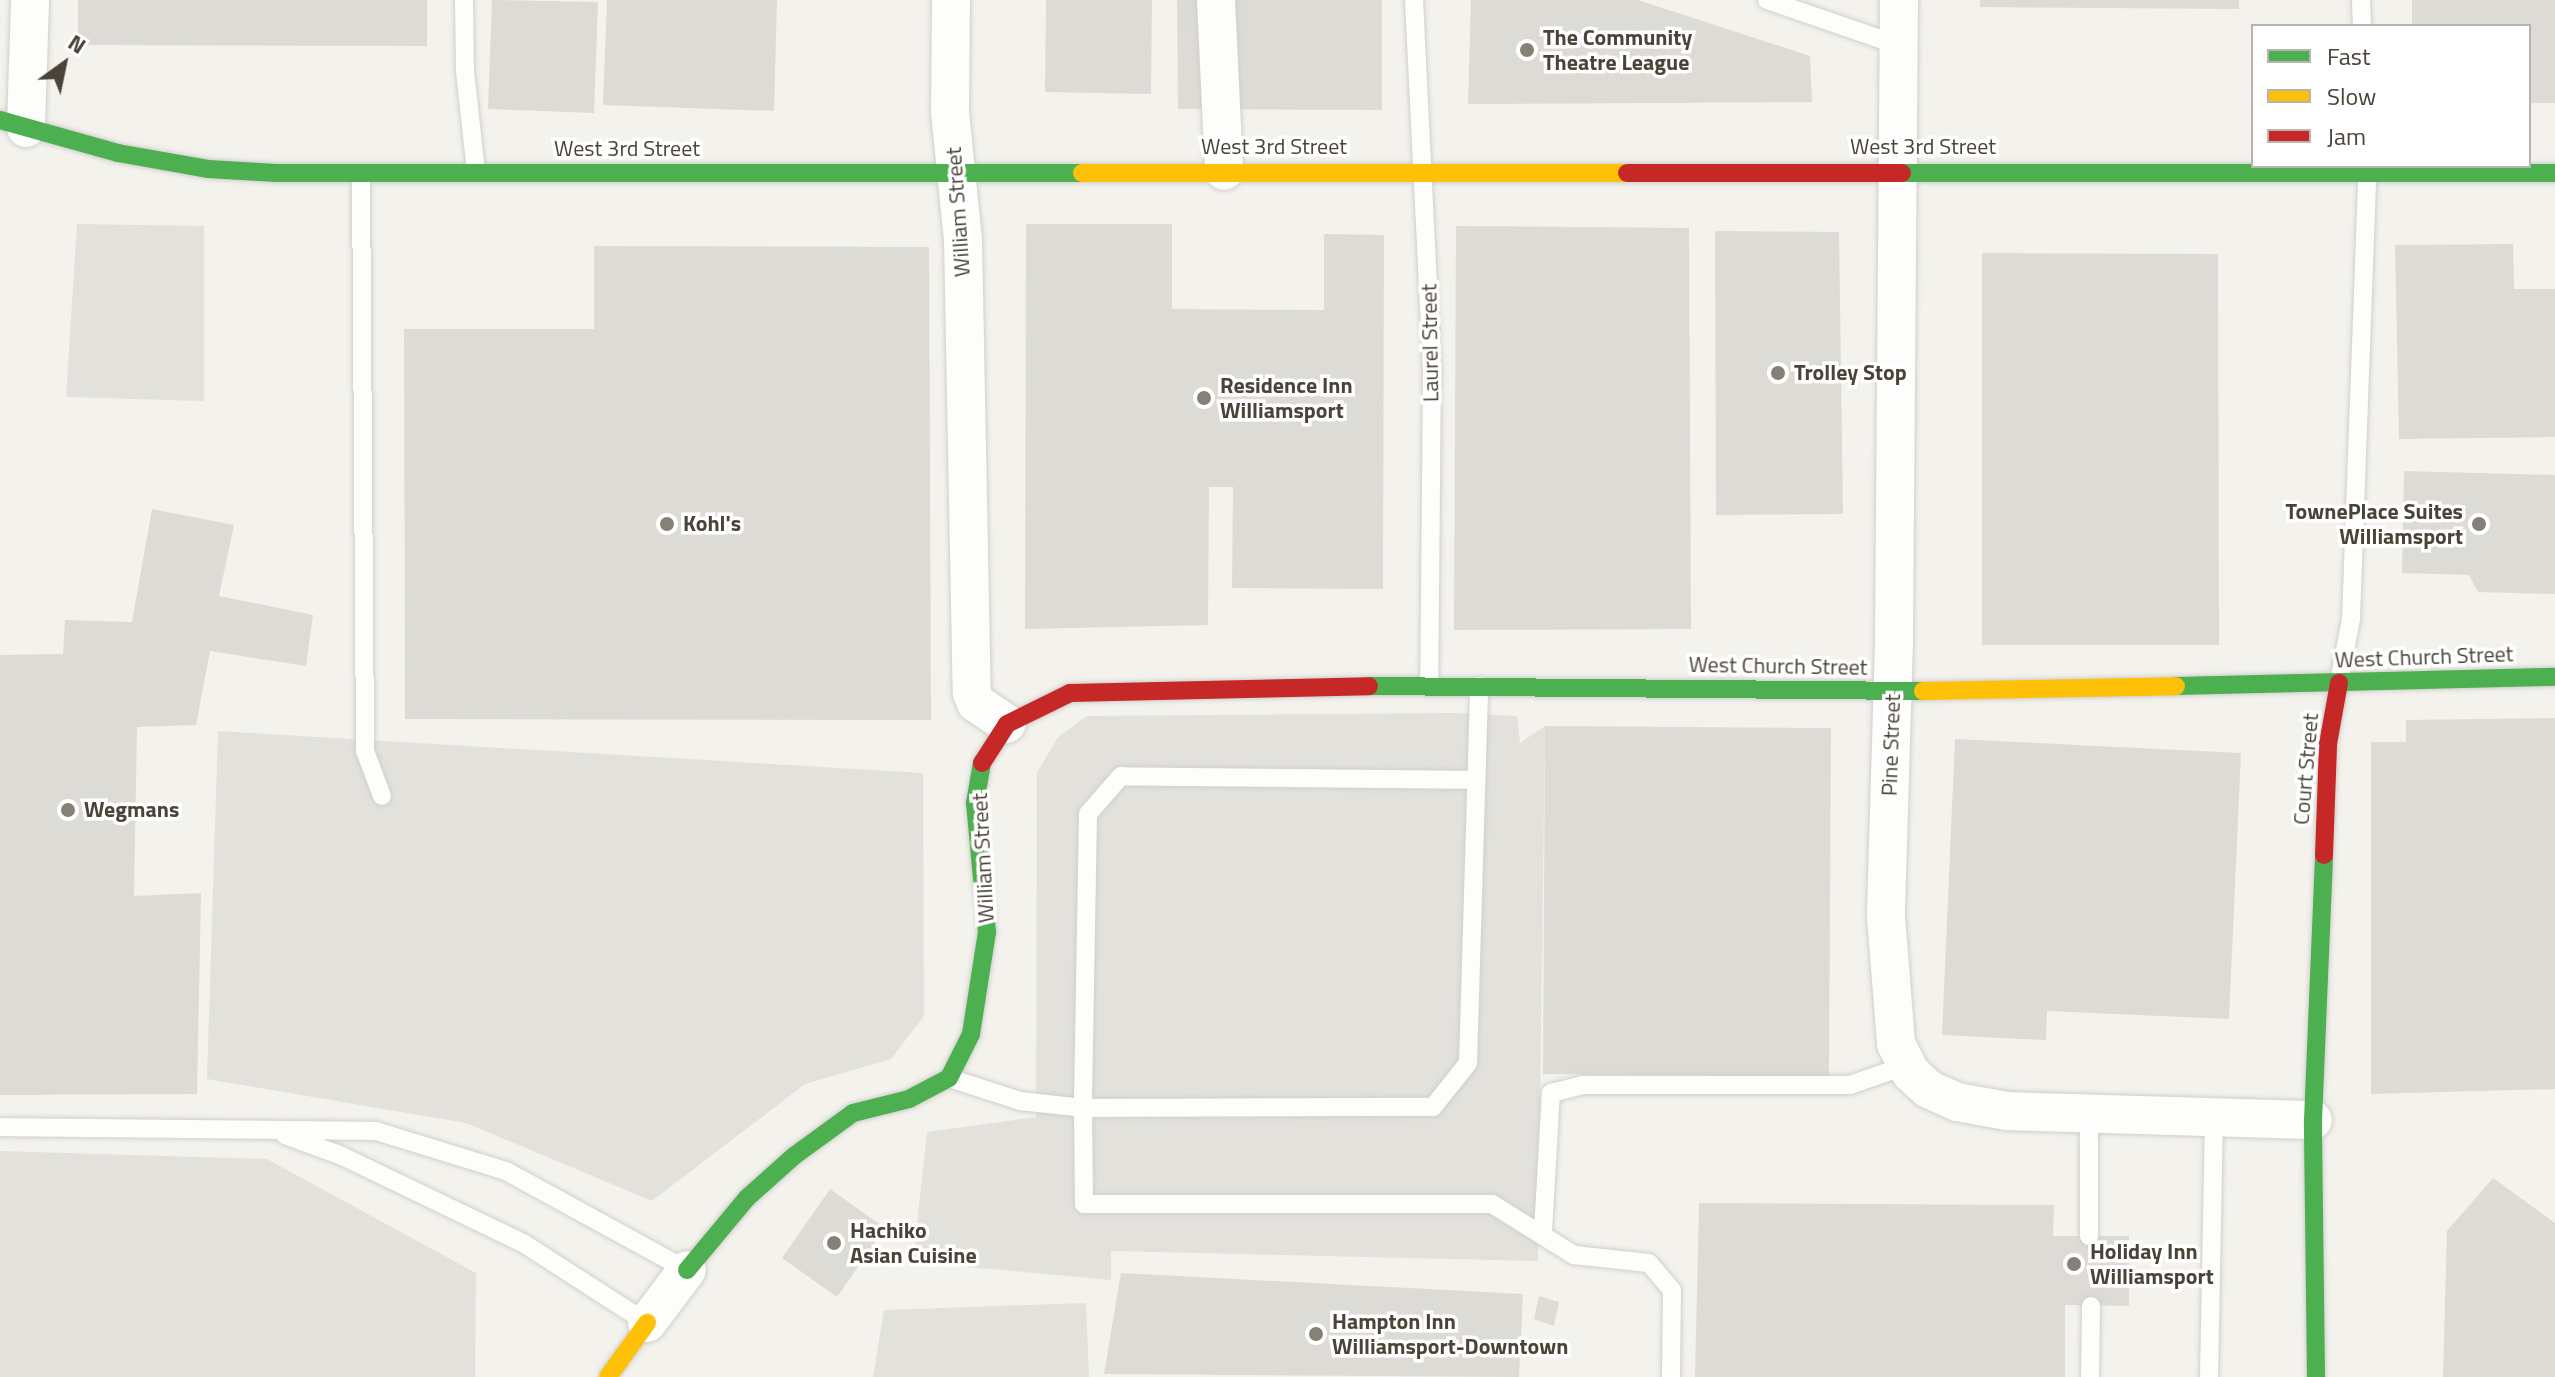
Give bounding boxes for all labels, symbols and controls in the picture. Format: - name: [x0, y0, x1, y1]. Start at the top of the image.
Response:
- north arrow: [24, 24, 104, 104]
- place label: The Community Theatre League: [1543, 24, 1692, 76]
- legend: [2251, 24, 2531, 168]
- text: N: [61, 25, 93, 62]
- text: Fast: [2327, 38, 2370, 74]
- marker: The Community Theatre League: [1518, 41, 1536, 59]
- text: Slow: [2327, 78, 2376, 114]
- text: Jam: [2327, 118, 2366, 154]
- street label: West 3rd Street: [1201, 134, 1347, 160]
- street label: West 3rd Street: [1850, 134, 1996, 160]
- street label: West 3rd Street: [554, 136, 700, 162]
- street label: William Street: [940, 146, 976, 278]
- street label: Laurel Street: [1416, 284, 1444, 402]
- place label: Trolley Stop: [1794, 360, 1907, 386]
- marker: Trolley Stop: [1769, 364, 1787, 382]
- place label: Residence Inn Williamsport: [1220, 372, 1353, 424]
- marker: Residence Inn Williamsport: [1195, 389, 1213, 407]
- place label: TownePlace Suites Williamsport: [2286, 498, 2463, 550]
- place label: Kohl's: [683, 511, 741, 537]
- marker: Kohl's: [658, 515, 676, 533]
- marker: TownePlace Suites Williamsport: [2470, 515, 2488, 533]
- street label: West Church Street: [2334, 641, 2514, 673]
- street label: West Church Street: [1688, 651, 1868, 681]
- street label: Pine Street: [1876, 693, 1906, 797]
- street label: Court Street: [2288, 712, 2324, 826]
- street label: William Street: [966, 792, 1000, 924]
- place label: Wegmans: [84, 797, 179, 823]
- marker: Wegmans: [59, 801, 77, 819]
- place label: Hachiko Asian Cuisine: [850, 1217, 977, 1268]
- marker: Hachiko Asian Cuisine: [825, 1234, 843, 1252]
- place label: Holiday Inn Williamsport: [2090, 1238, 2214, 1290]
- marker: Holiday Inn Williamsport: [2065, 1255, 2083, 1273]
- place label: Hampton Inn Williamsport-Downtown: [1332, 1308, 1568, 1360]
- marker: Hampton Inn Williamsport-Downtown: [1307, 1325, 1325, 1343]

